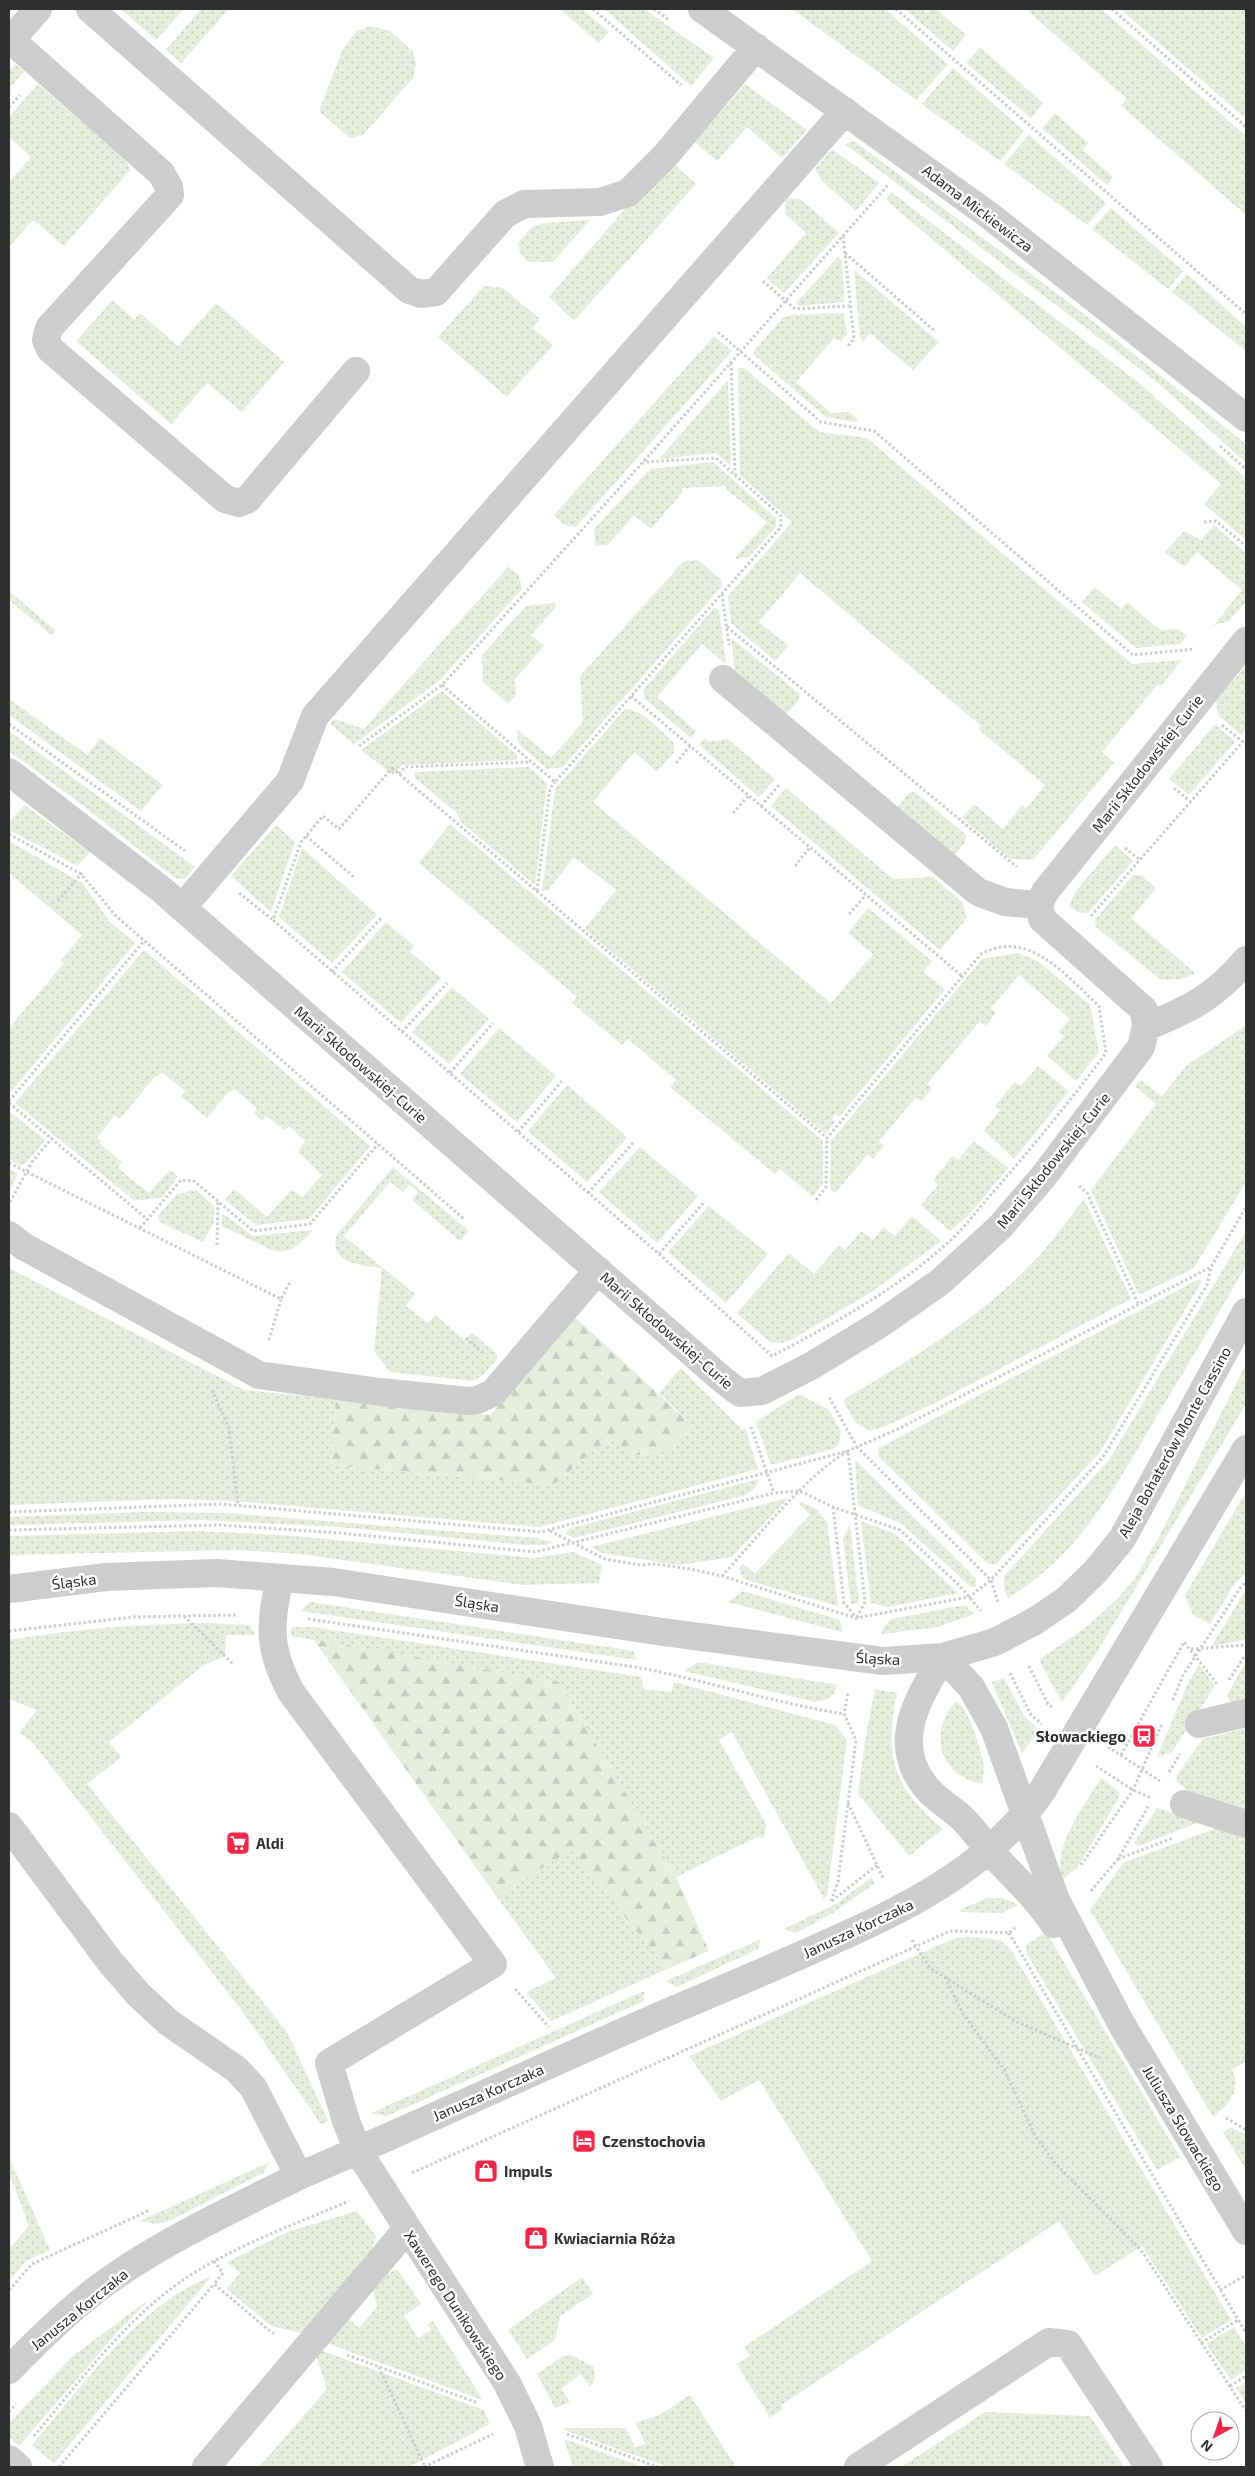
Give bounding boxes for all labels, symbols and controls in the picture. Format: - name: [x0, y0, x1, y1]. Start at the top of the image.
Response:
- street label: Adama Mickiewicza: [919, 161, 1037, 255]
- street label: Marii Skłodowskiej-Curie: [1088, 691, 1207, 836]
- street label: Marii Skłodowskiej-Curie: [290, 1002, 431, 1127]
- street label: Marii Skłodowskiej-Curie: [993, 1088, 1114, 1232]
- street label: Marii Skłodowskiej-Curie: [596, 1268, 737, 1393]
- street label: Aleja Bohaterów Monte Cassino: [1114, 1343, 1235, 1541]
- street label: Śląska: [51, 1569, 97, 1593]
- street label: Śląska: [454, 1591, 500, 1615]
- street label: Śląska: [855, 1648, 901, 1668]
- bus stop icon: Słowackiego: [1131, 1723, 1157, 1749]
- place label: Słowackiego: [1036, 1727, 1126, 1745]
- supermarket icon: Aldi: [225, 1830, 251, 1856]
- place label: Aldi: [256, 1834, 284, 1852]
- street label: Janusza Korczaka: [800, 1895, 916, 1961]
- street label: Janusza Korczaka: [430, 2059, 546, 2125]
- street label: Juliusza Słowackiego: [1139, 2062, 1229, 2194]
- hotel icon: Czenstochovia: [571, 2128, 597, 2154]
- place label: Czenstochovia: [602, 2132, 706, 2150]
- shop icon: Impuls: [473, 2158, 499, 2184]
- place label: Impuls: [504, 2162, 552, 2180]
- shop icon: Kwiaciarnia Róża: [523, 2225, 549, 2251]
- street label: Xawerego Dunikowskiego: [401, 2227, 511, 2383]
- place label: Kwiaciarnia Róża: [554, 2229, 675, 2247]
- street label: Janusza Korczaka: [27, 2264, 131, 2354]
- north arrow: [1190, 2411, 1240, 2461]
- text: N: [1197, 2437, 1216, 2456]

